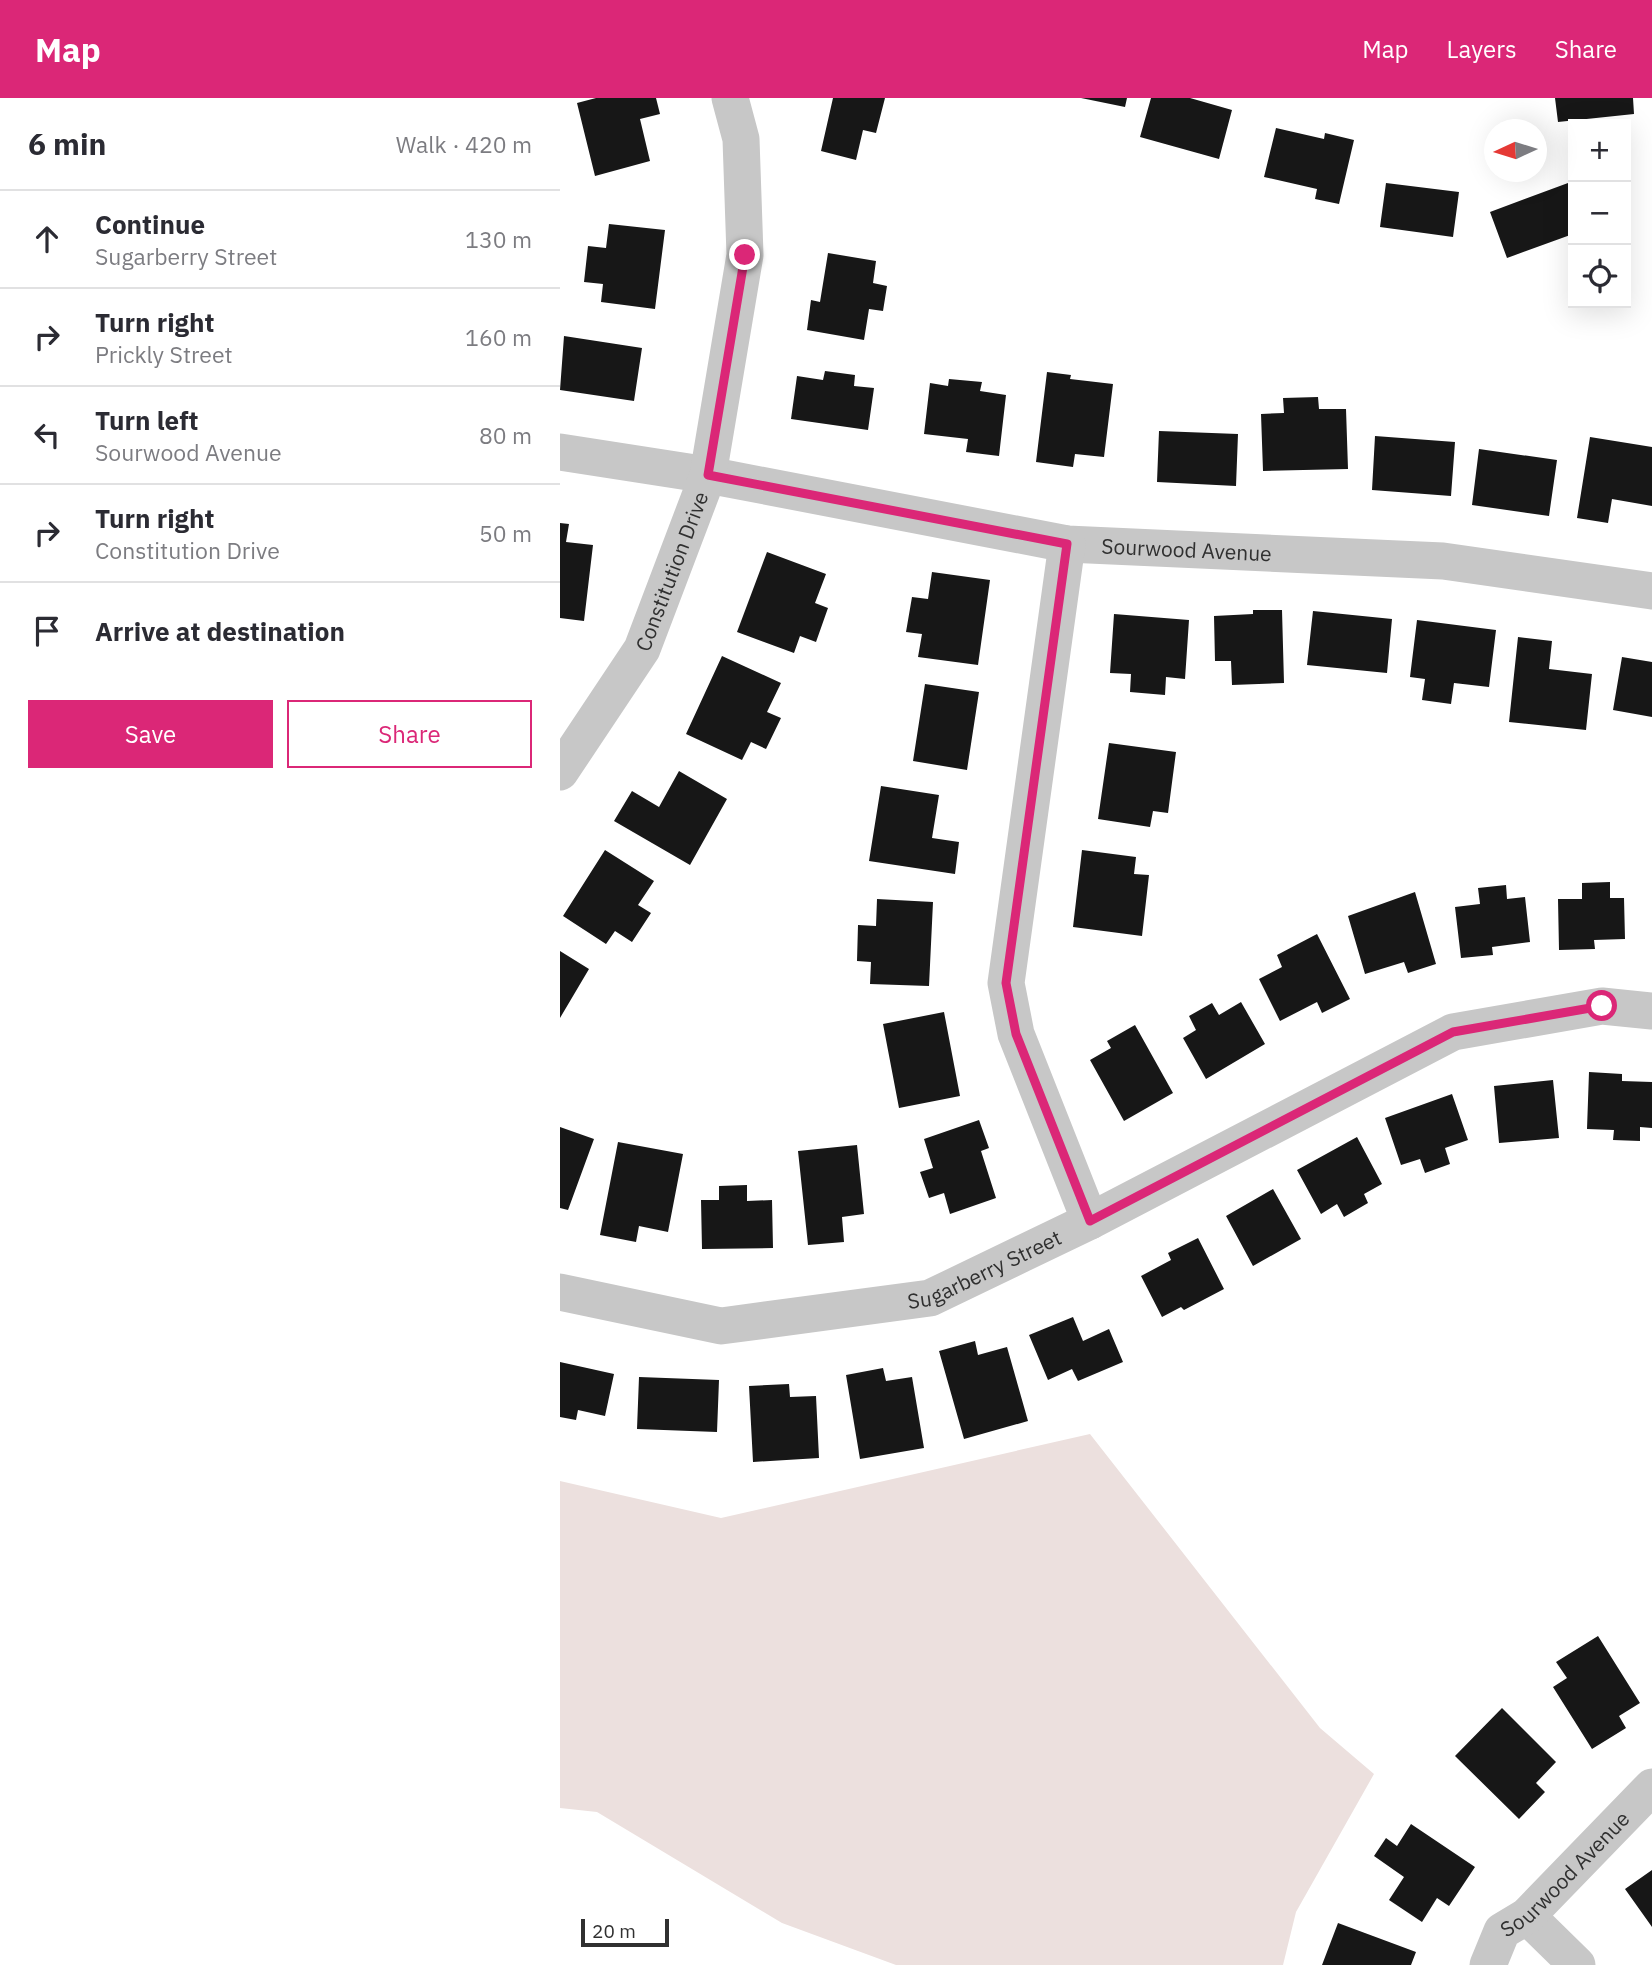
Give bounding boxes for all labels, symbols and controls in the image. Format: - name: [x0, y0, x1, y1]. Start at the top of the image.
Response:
- text: Map: [35, 28, 101, 71]
- text: Map: [1362, 33, 1409, 65]
- text: Layers: [1447, 33, 1517, 65]
- text: Share: [1555, 33, 1617, 65]
- north arrow: [1484, 119, 1547, 182]
- map controls: [1568, 119, 1631, 308]
- button: +: [1568, 119, 1631, 182]
- text: 6 min: [28, 124, 106, 163]
- text: Walk · 420 m: [396, 129, 532, 159]
- button: −: [1568, 182, 1631, 245]
- text: Continue: [95, 207, 205, 241]
- icon: ahead: [28, 220, 66, 258]
- text: 130 m: [465, 224, 532, 254]
- route end: [729, 239, 760, 270]
- text: Sugarberry Street: [95, 241, 277, 271]
- button: locate: [1568, 245, 1631, 308]
- text: Turn right: [95, 305, 214, 339]
- icon: right: [28, 318, 66, 356]
- text: 160 m: [465, 322, 532, 352]
- text: Prickly Street: [95, 339, 233, 369]
- text: Turn left: [95, 403, 198, 437]
- icon: left: [28, 416, 66, 454]
- text: 80 m: [479, 420, 532, 450]
- text: Sourwood Avenue: [95, 437, 282, 467]
- street label: Constitution Drive: [628, 487, 715, 655]
- text: Turn right: [95, 501, 214, 535]
- icon: right: [28, 514, 66, 552]
- text: 50 m: [479, 518, 532, 548]
- street label: Sourwood Avenue: [1101, 532, 1272, 567]
- text: Constitution Drive: [95, 535, 280, 565]
- icon: arrive: [28, 612, 66, 650]
- text: Arrive at destination: [95, 614, 345, 648]
- button: Save: [28, 700, 273, 768]
- button: Share: [287, 700, 532, 768]
- route start: [1586, 990, 1617, 1021]
- street label: Sugarberry Street: [906, 1223, 1066, 1315]
- street label: Sourwood Avenue: [1495, 1805, 1635, 1943]
- scale bar: [581, 1916, 668, 1948]
- text: 20 m: [592, 1919, 636, 1943]

